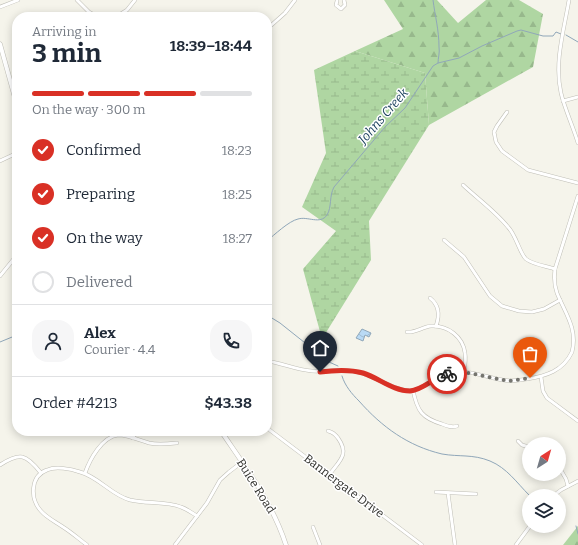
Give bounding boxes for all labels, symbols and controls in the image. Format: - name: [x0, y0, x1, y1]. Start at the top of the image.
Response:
- text: Arriving in: [32, 24, 97, 39]
- text: 18:39–18:44: [170, 37, 252, 55]
- text: 3 min: [32, 38, 101, 69]
- water label: Johns Creek: [354, 85, 412, 148]
- text: On the way · 300 m: [32, 102, 145, 117]
- icon: check: [32, 139, 54, 161]
- text: Confirmed: [66, 141, 141, 159]
- text: 18:23: [222, 143, 252, 158]
- icon: check: [32, 183, 54, 205]
- text: Preparing: [66, 185, 135, 203]
- text: 18:25: [222, 187, 252, 202]
- icon: check: [32, 227, 54, 249]
- text: On the way: [66, 229, 143, 247]
- text: 18:27: [223, 231, 252, 246]
- text: Delivered: [66, 273, 133, 291]
- button: person: [32, 320, 74, 362]
- button: phone: [210, 320, 252, 362]
- text: Alex: [84, 324, 116, 342]
- pin: [303, 331, 337, 372]
- icon: home: [309, 337, 331, 359]
- pin: [513, 337, 547, 378]
- text: Courier · 4.4: [84, 342, 155, 357]
- icon: bag: [519, 343, 541, 365]
- courier: [427, 354, 467, 394]
- icon: bike: [436, 363, 458, 385]
- text: Order #4213: [32, 394, 118, 412]
- text: $43.38: [205, 394, 252, 412]
- north arrow: [522, 437, 566, 481]
- map controls: [522, 437, 566, 533]
- street label: Bannergate Drive: [301, 451, 387, 521]
- street label: Buice Road: [234, 456, 278, 516]
- button: layers: [522, 489, 566, 533]

